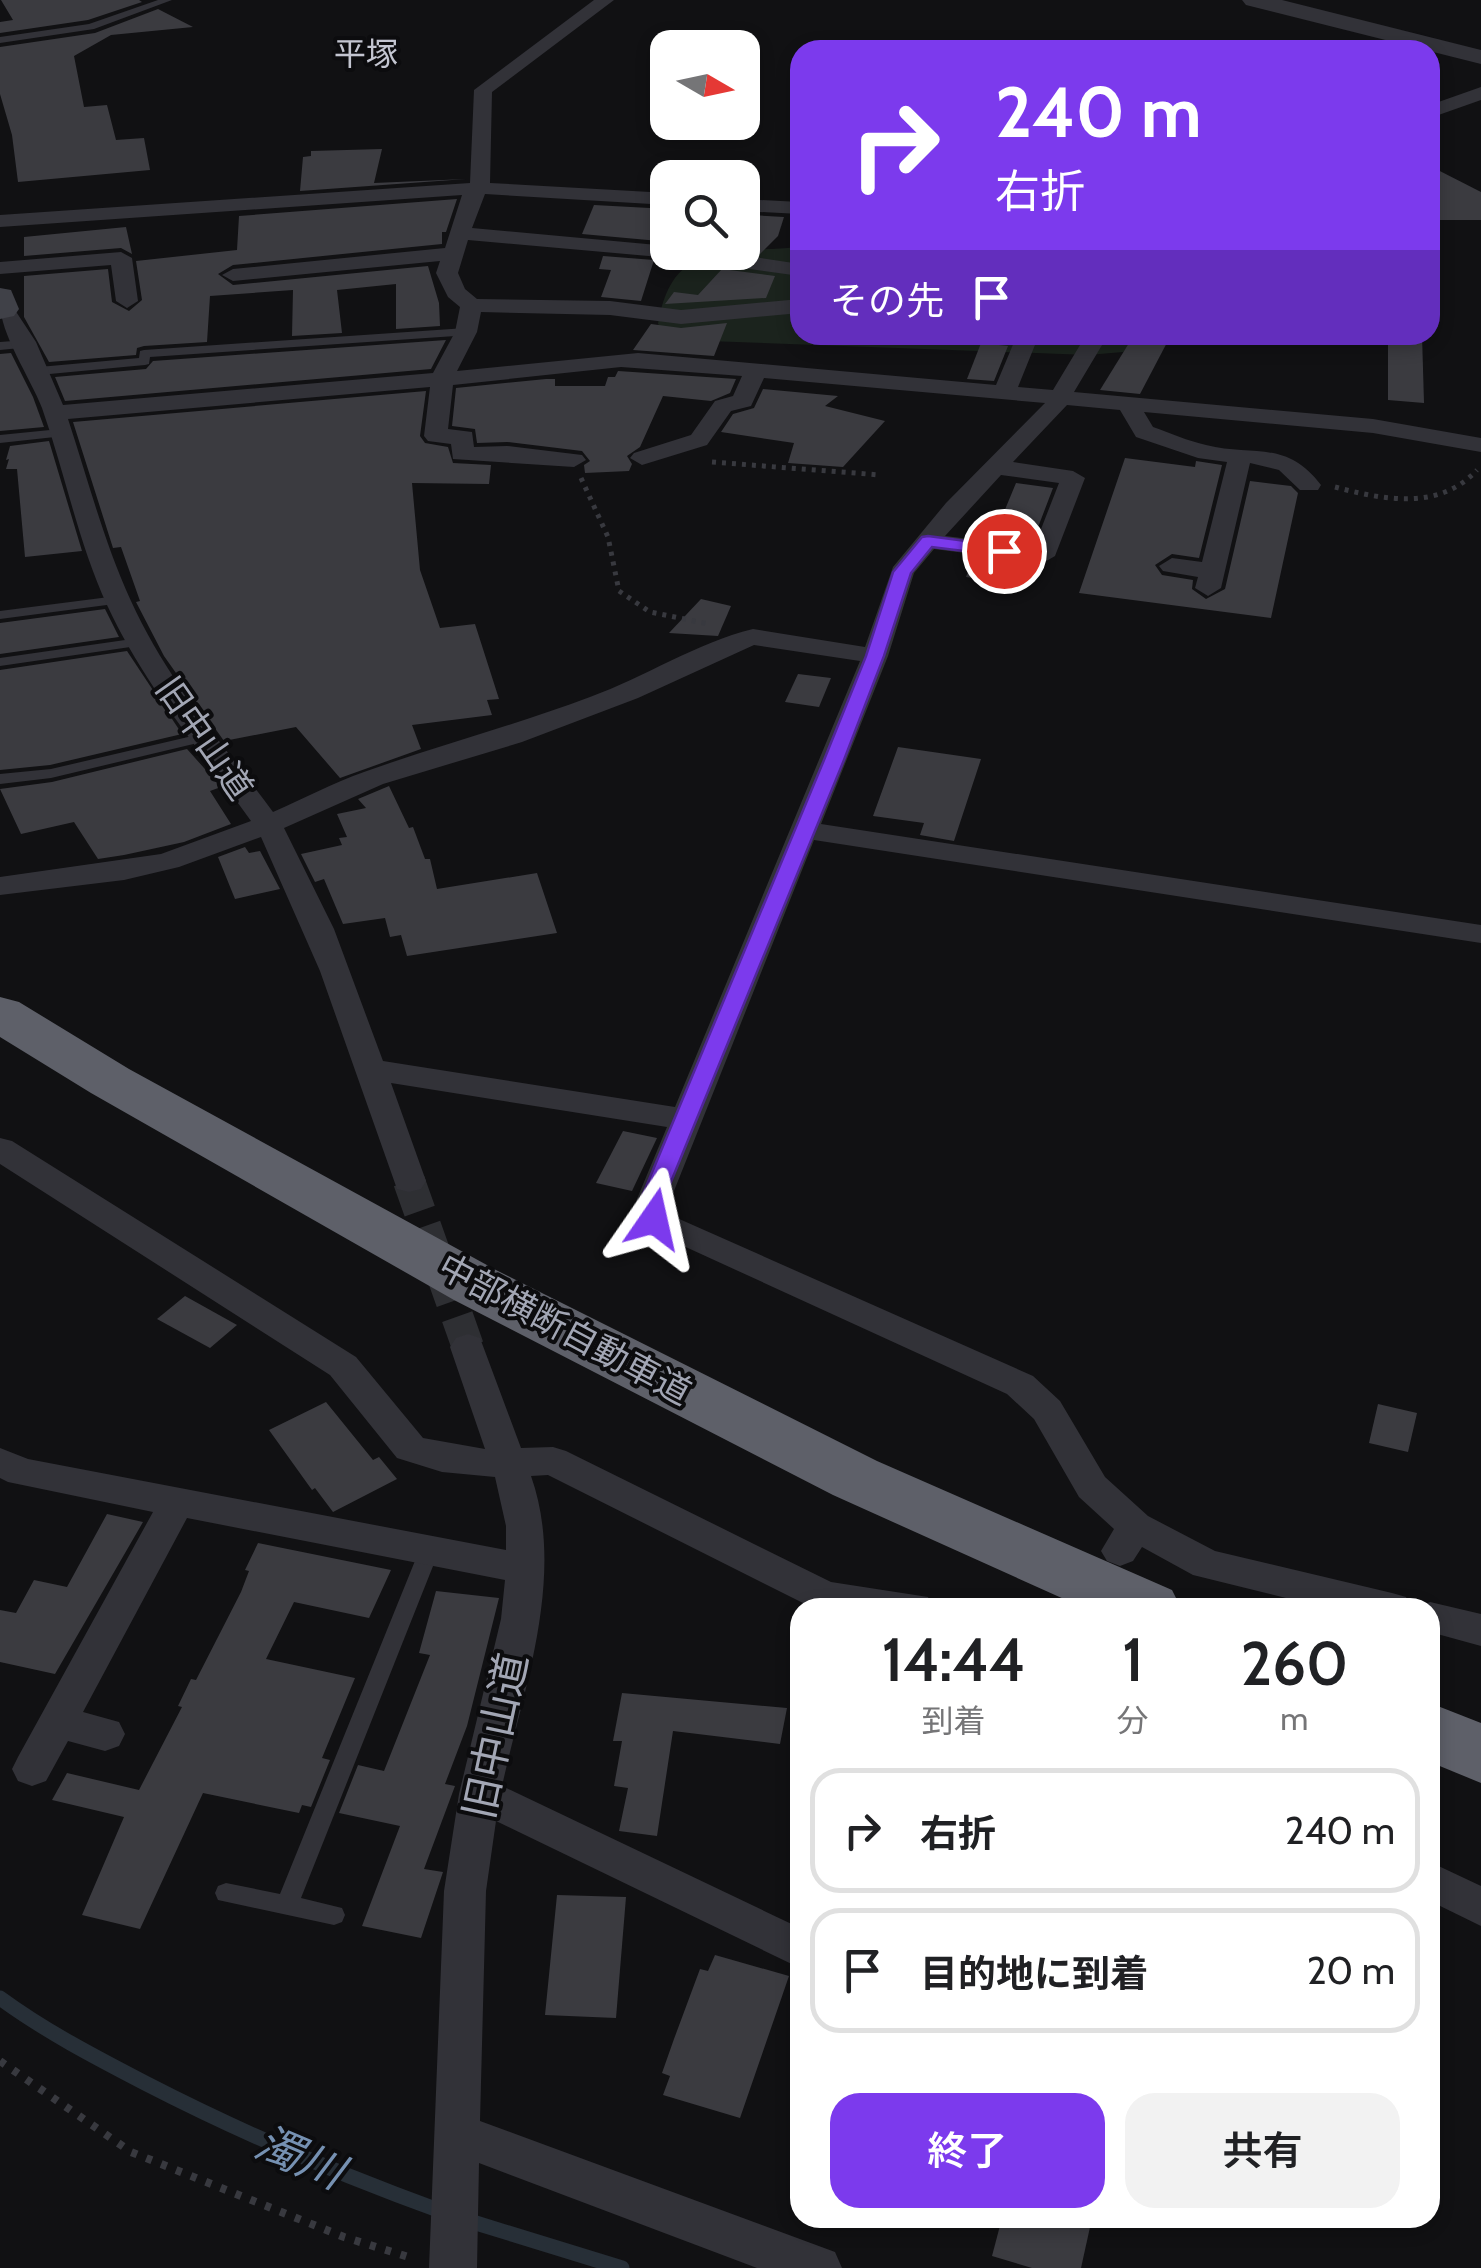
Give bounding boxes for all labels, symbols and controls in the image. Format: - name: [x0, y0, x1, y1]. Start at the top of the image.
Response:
- north arrow: [650, 30, 760, 140]
- map controls: [650, 30, 760, 270]
- district label: 平塚: [334, 34, 398, 73]
- text: 240 m: [995, 69, 1202, 155]
- icon: right: [830, 80, 960, 210]
- button: search: [650, 160, 760, 270]
- text: 右折: [995, 164, 1085, 218]
- icon: arrive: [964, 270, 1019, 325]
- text: その先: [830, 277, 944, 324]
- pin: [962, 509, 1047, 594]
- icon: arrive: [977, 524, 1032, 579]
- street label: 旧中山道: [147, 668, 263, 808]
- position arrow: [602, 1167, 706, 1271]
- street label: 中部横断自動車道: [431, 1244, 699, 1414]
- text: 14:44: [882, 1623, 1025, 1696]
- text: 1: [1122, 1623, 1143, 1696]
- text: 260: [1241, 1627, 1348, 1700]
- street label: 旧中山道: [452, 1648, 538, 1824]
- text: m: [1280, 1699, 1308, 1738]
- text: 到着: [921, 1701, 985, 1740]
- text: 分: [1117, 1701, 1149, 1740]
- icon: right: [835, 1803, 890, 1858]
- text: 240 m: [1285, 1807, 1395, 1854]
- text: 右折: [920, 1810, 996, 1857]
- icon: arrive: [835, 1943, 890, 1998]
- text: 20 m: [1307, 1947, 1395, 1994]
- text: 目的地に到着: [920, 1950, 1148, 1997]
- button: 終了: [830, 2093, 1105, 2208]
- button: 共有: [1125, 2093, 1400, 2208]
- water label: 濁川: [248, 2115, 356, 2201]

